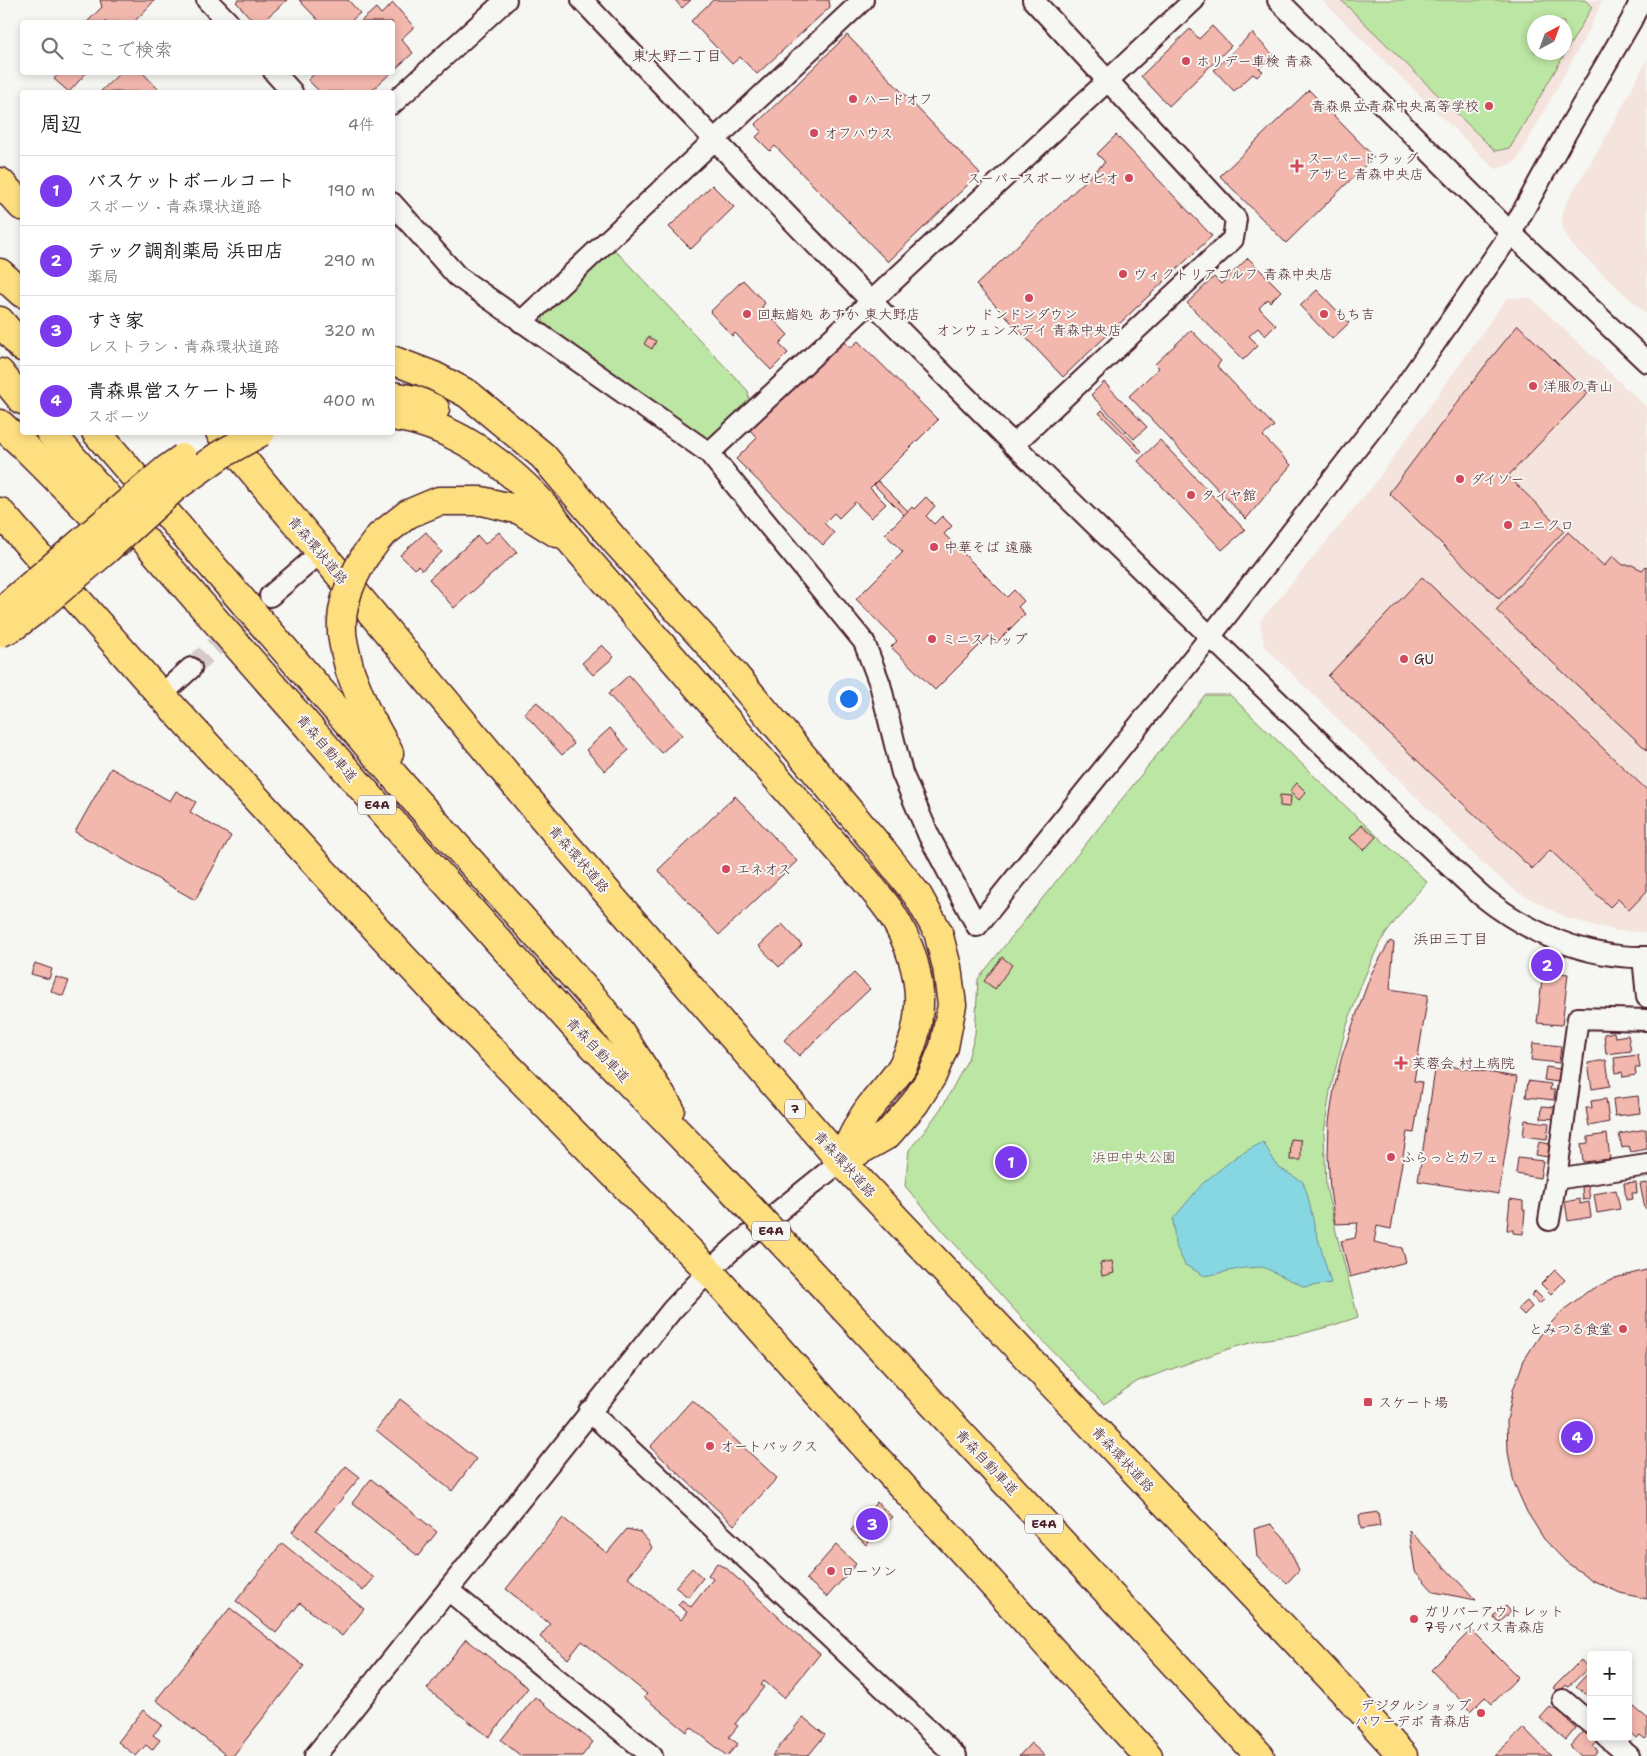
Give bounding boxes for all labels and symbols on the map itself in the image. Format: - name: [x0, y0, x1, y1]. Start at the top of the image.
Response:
- north arrow: [1527, 15, 1572, 60]
- district label: 東大野二丁目: [632, 46, 722, 66]
- place label: ホリデー車検 青森: [1196, 52, 1313, 70]
- marker: ホリデー車検 青森: [1180, 55, 1192, 67]
- place label: ハードオフ: [863, 90, 933, 108]
- marker: ハードオフ: [847, 93, 859, 105]
- place label: 青森県立青森中央高等学校: [1311, 97, 1479, 115]
- marker: 青森県立青森中央高等学校: [1483, 100, 1495, 112]
- place label: オフハウス: [824, 124, 893, 142]
- marker: オフハウス: [808, 127, 820, 139]
- place label: スーパードラッグ アサヒ 青森中央店: [1307, 149, 1424, 183]
- marker: スーパードラッグ アサヒ 青森中央店: [1291, 160, 1303, 172]
- place label: スーパースポーツゼビオ: [967, 169, 1119, 187]
- marker: スーパースポーツゼビオ: [1123, 172, 1135, 184]
- place label: ヴィクトリアゴルフ 青森中央店: [1133, 265, 1333, 283]
- marker: ヴィクトリアゴルフ 青森中央店: [1117, 268, 1129, 280]
- marker: ドンドンダウン オンウェンズデイ 青森中央店: [1023, 292, 1035, 304]
- place label: 回転鮨処 あすか 東大野店: [757, 305, 920, 323]
- place label: ドンドンダウン オンウェンズデイ 青森中央店: [936, 305, 1122, 339]
- place label: もち吉: [1334, 305, 1375, 323]
- marker: 回転鮨処 あすか 東大野店: [741, 308, 753, 320]
- marker: もち吉: [1318, 308, 1330, 320]
- place label: 洋服の青山: [1543, 377, 1613, 395]
- marker: 洋服の青山: [1527, 380, 1539, 392]
- place label: ダイソー: [1470, 470, 1525, 488]
- marker: ダイソー: [1454, 473, 1466, 485]
- place label: タイヤ館: [1201, 486, 1256, 504]
- marker: タイヤ館: [1185, 489, 1197, 501]
- street label: 青森環状道路: [284, 512, 352, 588]
- place label: ユニクロ: [1518, 516, 1574, 534]
- marker: ユニクロ: [1502, 519, 1514, 531]
- place label: 中華そば 遠藤: [944, 538, 1033, 556]
- marker: 中華そば 遠藤: [928, 541, 940, 553]
- place label: ミニストップ: [942, 630, 1027, 648]
- marker: ミニストップ: [926, 633, 938, 645]
- place label: GU: [1414, 650, 1434, 668]
- marker: GU: [1398, 653, 1410, 665]
- your location: [836, 686, 862, 712]
- street label: 青森自動車道: [293, 710, 361, 786]
- road number: E4A: [358, 796, 396, 814]
- street label: 青森環状道路: [545, 821, 613, 897]
- place label: エネオス: [736, 860, 791, 878]
- marker: エネオス: [720, 863, 732, 875]
- district label: 浜田三丁目: [1413, 929, 1489, 949]
- pin: 2: [1531, 946, 1563, 984]
- street label: 青森自動車道: [562, 1014, 634, 1086]
- place label: 芙蓉会 村上病院: [1412, 1054, 1515, 1072]
- marker: 芙蓉会 村上病院: [1394, 1056, 1408, 1070]
- road number: 7: [785, 1100, 805, 1118]
- street label: 青森環状道路: [810, 1127, 880, 1201]
- pin: 1: [995, 1143, 1027, 1181]
- park label: 浜田中央公園: [1092, 1148, 1176, 1166]
- place label: ふらっとカフェ: [1401, 1148, 1499, 1166]
- marker: ふらっとカフェ: [1385, 1151, 1397, 1163]
- road number: E4A: [752, 1222, 790, 1240]
- place label: とみつる食堂: [1529, 1320, 1613, 1338]
- marker: とみつる食堂: [1617, 1323, 1629, 1335]
- place label: スケート場: [1378, 1393, 1448, 1411]
- marker: スケート場: [1362, 1396, 1374, 1408]
- pin: 4: [1561, 1418, 1593, 1456]
- street label: 青森環状道路: [1088, 1422, 1158, 1496]
- street label: 青森自動車道: [952, 1425, 1022, 1499]
- place label: オートバックス: [720, 1437, 818, 1455]
- marker: オートバックス: [704, 1440, 716, 1452]
- pin: 3: [856, 1505, 888, 1543]
- road number: E4A: [1025, 1515, 1063, 1534]
- place label: ローソン: [841, 1562, 897, 1580]
- marker: ローソン: [825, 1565, 837, 1577]
- place label: ガリバーアウトレット 7号バイパス青森店: [1424, 1602, 1564, 1636]
- marker: ガリバーアウトレット 7号バイパス青森店: [1408, 1613, 1420, 1625]
- place label: デジタルショップ パワーデポ 青森店: [1354, 1696, 1471, 1730]
- marker: デジタルショップ パワーデポ 青森店: [1475, 1707, 1487, 1719]

